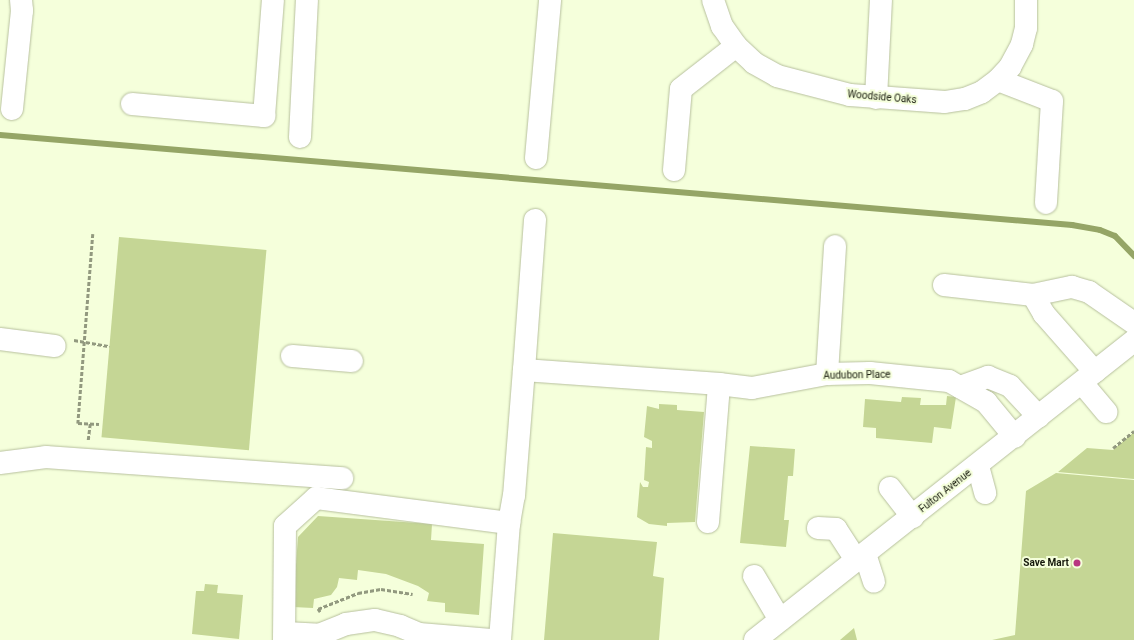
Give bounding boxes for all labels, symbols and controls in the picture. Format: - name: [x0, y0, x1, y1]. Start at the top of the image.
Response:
- street label: Woodside Oaks: [847, 88, 917, 106]
- street label: Audubon Place: [823, 368, 891, 382]
- street label: Fulton Avenue: [917, 467, 973, 515]
- place label: Save Mart: [1023, 557, 1069, 569]
- marker: Save Mart: [1072, 558, 1082, 568]

